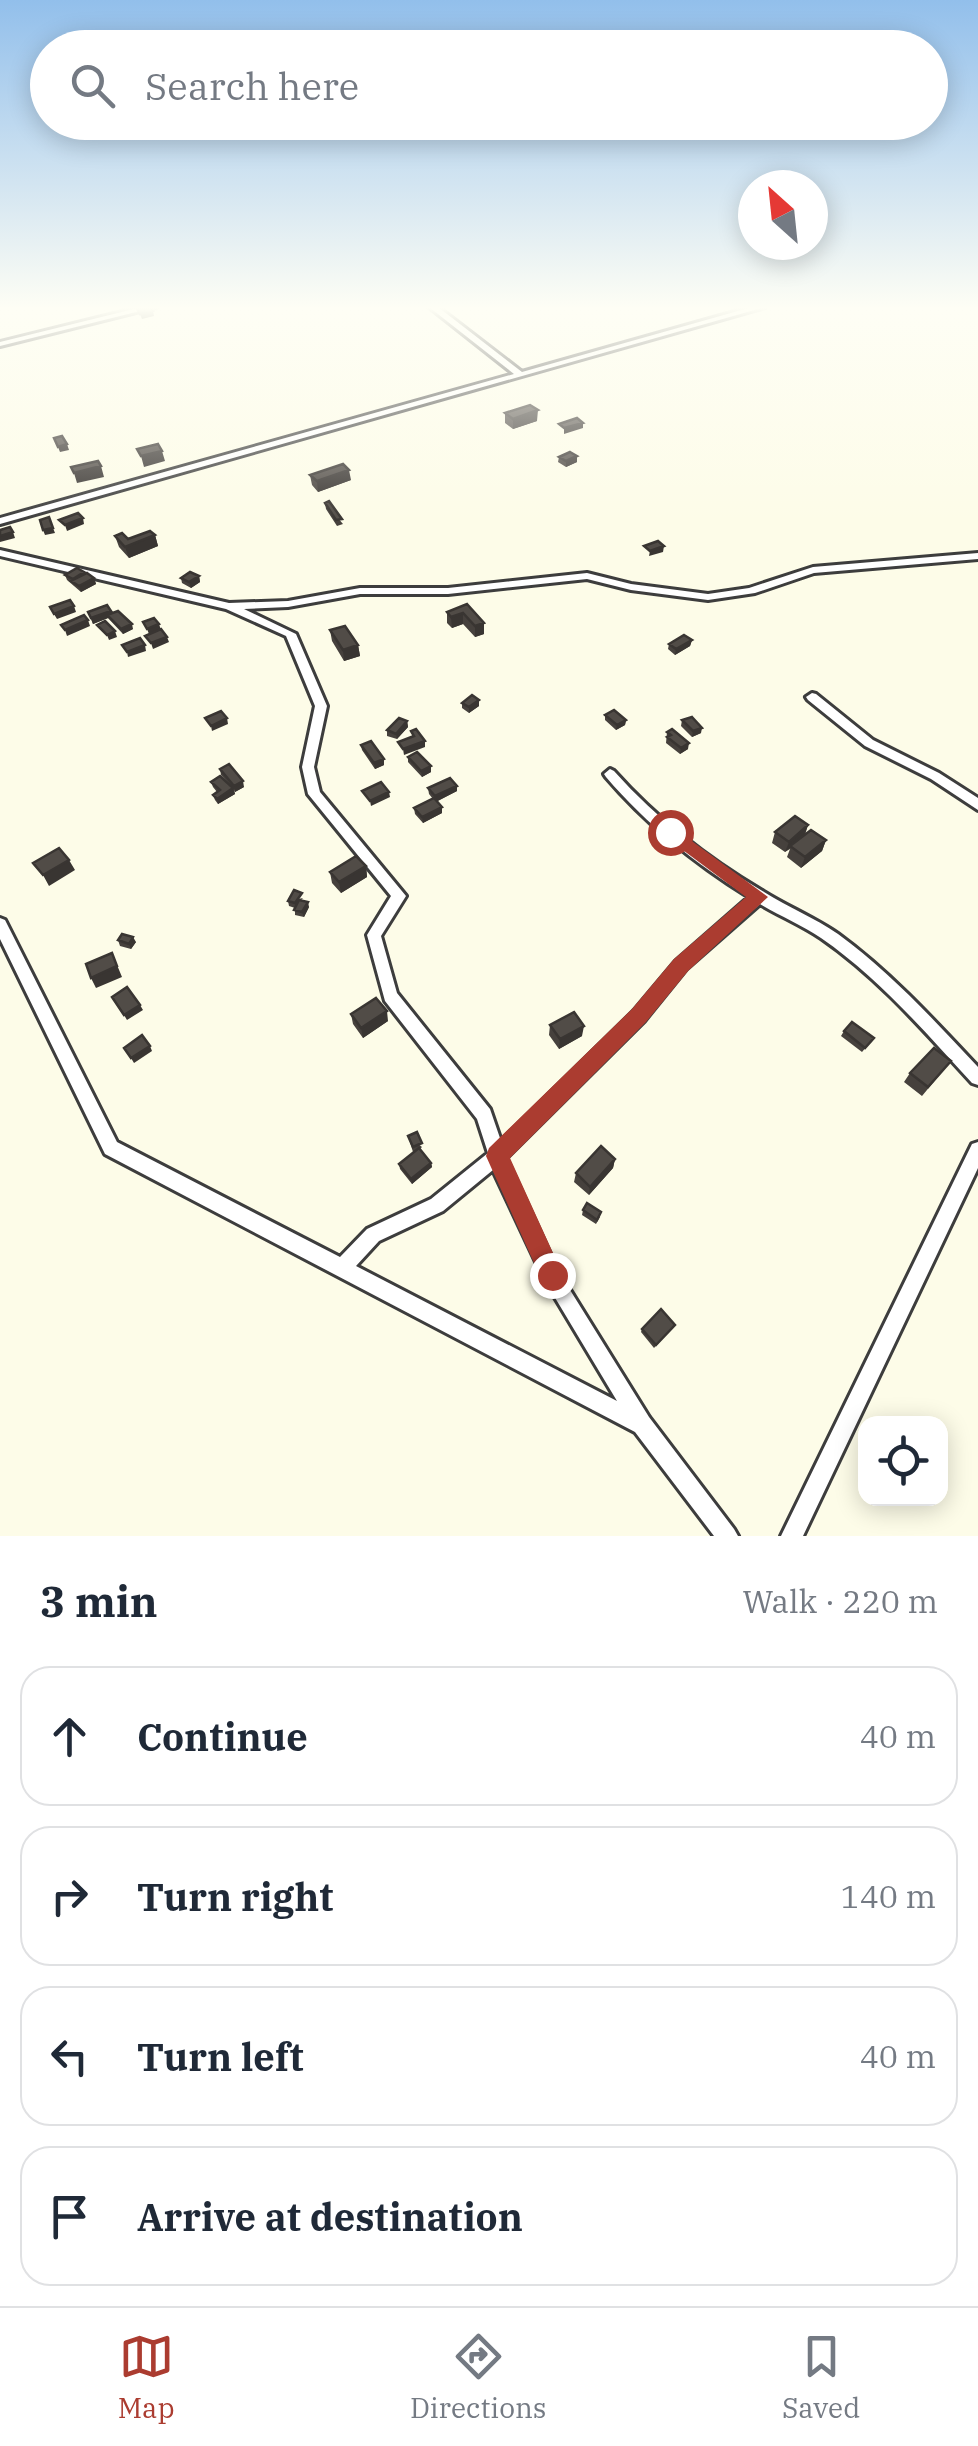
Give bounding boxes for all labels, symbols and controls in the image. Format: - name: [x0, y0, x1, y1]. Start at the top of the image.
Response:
- search box: [30, 30, 948, 140]
- icon: search: [65, 58, 120, 113]
- text: Search here: [145, 61, 359, 110]
- north arrow: [738, 170, 828, 260]
- route start: [648, 810, 694, 856]
- route end: [530, 1253, 576, 1299]
- map controls: [858, 1416, 948, 1506]
- button: locate: [858, 1416, 948, 1506]
- text: 3 min: [40, 1574, 158, 1629]
- text: Walk · 220 m: [742, 1580, 938, 1622]
- icon: ahead: [42, 1709, 97, 1764]
- text: Continue: [137, 1712, 308, 1761]
- text: 40 m: [860, 1715, 936, 1757]
- icon: right: [42, 1869, 97, 1924]
- text: Turn right: [137, 1872, 333, 1921]
- text: 140 m: [840, 1875, 936, 1917]
- icon: left: [42, 2029, 97, 2084]
- text: Turn left: [137, 2032, 304, 2081]
- text: 40 m: [860, 2035, 936, 2077]
- icon: arrive: [42, 2189, 97, 2244]
- text: Arrive at destination: [137, 2192, 523, 2241]
- tab: Map: [118, 2329, 175, 2426]
- tab: Directions: [410, 2329, 547, 2426]
- tab: Saved: [782, 2329, 860, 2426]

